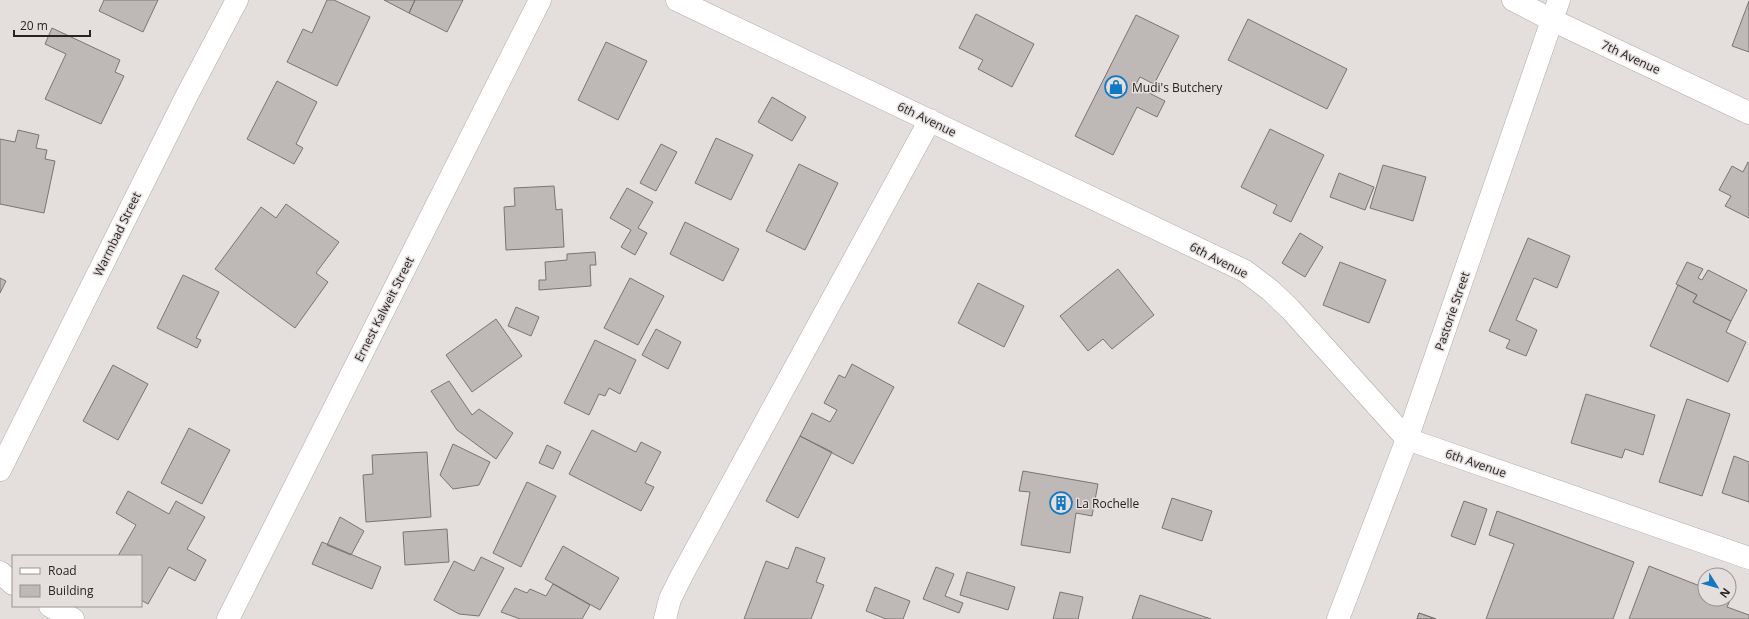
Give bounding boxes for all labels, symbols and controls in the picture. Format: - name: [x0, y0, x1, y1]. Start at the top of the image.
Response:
- scale bar: [14, 12, 90, 38]
- text: 20 m: [20, 17, 48, 34]
- street label: 7th Avenue: [1599, 36, 1664, 78]
- shop icon: Mudi's Butchery: [1103, 74, 1129, 100]
- place label: Mudi's Butchery: [1132, 79, 1223, 96]
- street label: 6th Avenue: [895, 97, 959, 141]
- street label: Warmbad Street: [89, 189, 145, 279]
- street label: 6th Avenue: [1187, 238, 1251, 282]
- street label: Ernest Kalweit Street: [350, 254, 418, 364]
- street label: Pastorie Street: [1431, 269, 1473, 353]
- street label: 6th Avenue: [1443, 445, 1509, 481]
- building icon: La Rochelle: [1048, 490, 1074, 516]
- place label: La Rochelle: [1076, 495, 1140, 512]
- legend: [12, 555, 142, 607]
- text: Road: [48, 562, 77, 579]
- north arrow: [1697, 567, 1737, 607]
- text: Building: [48, 582, 94, 599]
- text: N: [1717, 585, 1734, 601]

